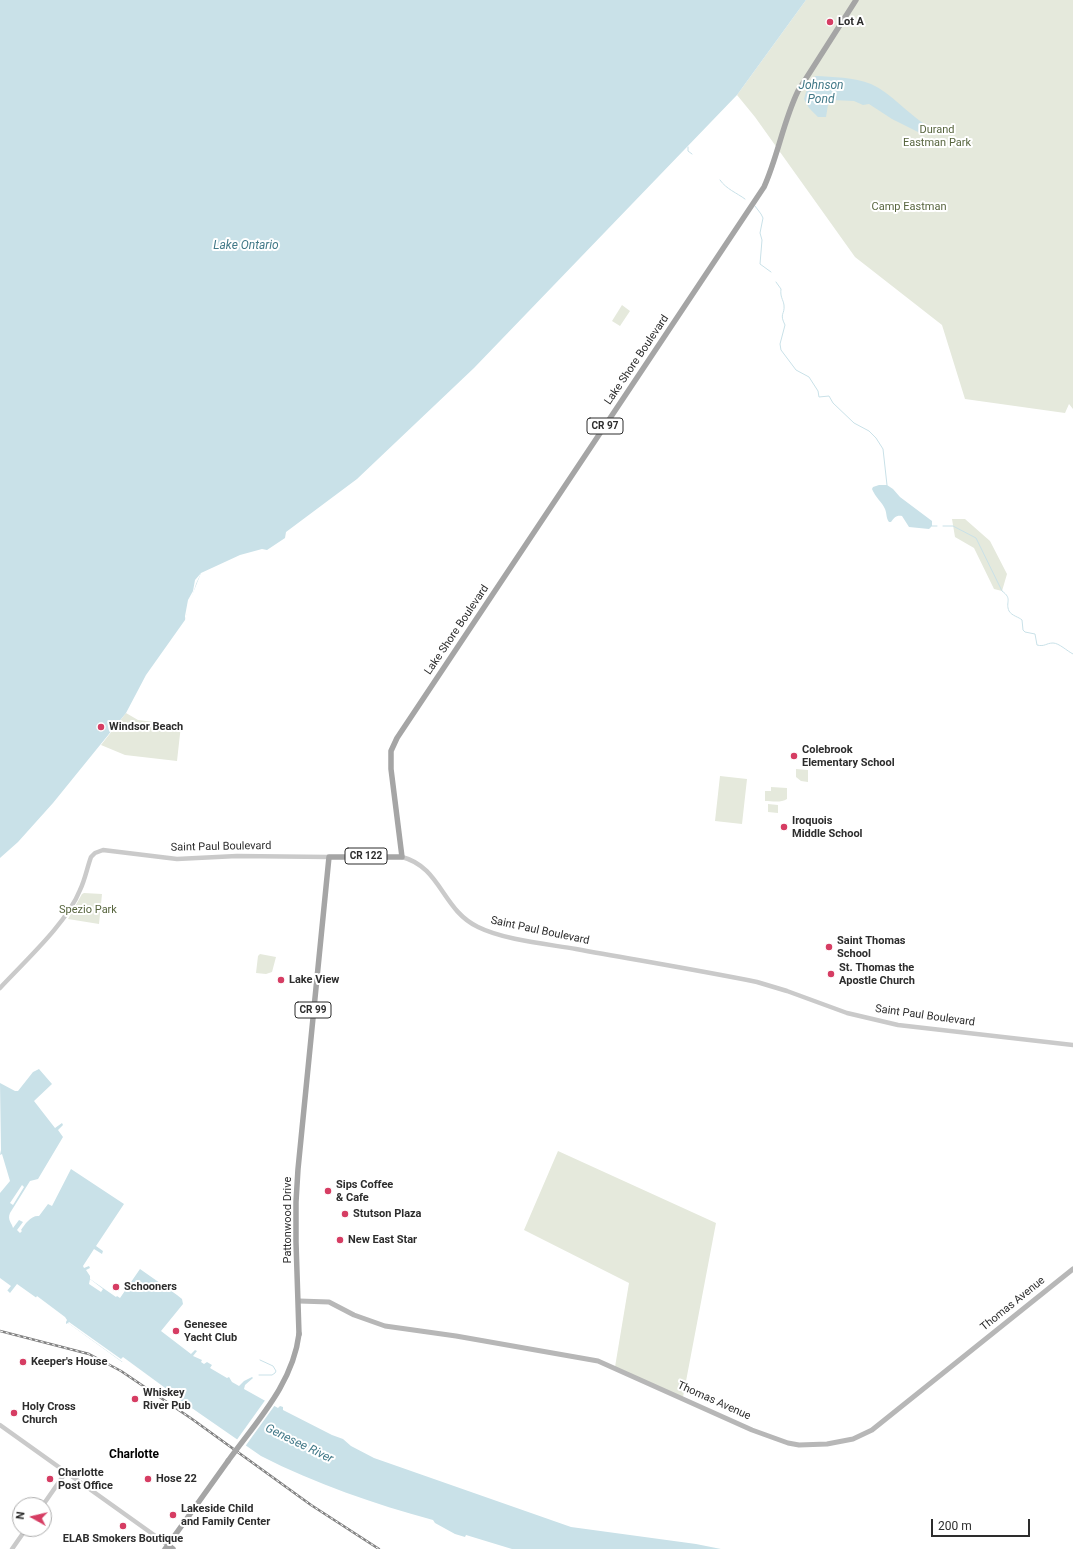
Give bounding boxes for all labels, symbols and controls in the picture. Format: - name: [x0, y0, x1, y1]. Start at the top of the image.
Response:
- place label: Lot A: [838, 15, 864, 29]
- marker: Lot A: [825, 17, 835, 27]
- water label: Johnson Pond: [799, 79, 843, 107]
- park label: Durand Eastman Park: [903, 123, 971, 149]
- park label: Camp Eastman: [872, 200, 946, 214]
- water label: Lake Ontario: [213, 239, 279, 253]
- street label: Lake Shore Boulevard: [602, 313, 672, 407]
- road number: CR 97: [587, 418, 623, 434]
- street label: Lake Shore Boulevard: [422, 583, 492, 677]
- place label: Windsor Beach: [109, 720, 183, 734]
- marker: Windsor Beach: [96, 722, 106, 732]
- place label: Colebrook Elementary School: [802, 743, 895, 769]
- marker: Colebrook Elementary School: [789, 751, 799, 761]
- place label: Iroquois Middle School: [792, 814, 863, 840]
- marker: Iroquois Middle School: [779, 822, 789, 832]
- street label: Saint Paul Boulevard: [171, 840, 271, 854]
- road number: CR 122: [345, 848, 387, 864]
- park label: Spezio Park: [59, 903, 117, 917]
- street label: Saint Paul Boulevard: [489, 914, 591, 948]
- place label: Saint Thomas School: [837, 934, 905, 960]
- marker: Saint Thomas School: [824, 942, 834, 952]
- place label: St. Thomas the Apostle Church: [839, 961, 915, 987]
- marker: St. Thomas the Apostle Church: [826, 969, 836, 979]
- place label: Lake View: [289, 973, 339, 987]
- marker: Lake View: [276, 975, 286, 985]
- road number: CR 99: [295, 1002, 331, 1018]
- street label: Saint Paul Boulevard: [874, 1002, 976, 1030]
- street label: Pattonwood Drive: [281, 1177, 295, 1263]
- place label: Sips Coffee & Cafe: [336, 1178, 393, 1204]
- marker: Sips Coffee & Cafe: [323, 1186, 333, 1196]
- place label: Stutson Plaza: [353, 1207, 422, 1221]
- marker: Stutson Plaza: [340, 1209, 350, 1219]
- place label: New East Star: [348, 1233, 417, 1247]
- marker: New East Star: [335, 1235, 345, 1245]
- street label: Thomas Avenue: [978, 1274, 1048, 1334]
- place label: Schooners: [124, 1280, 177, 1294]
- marker: Schooners: [111, 1282, 121, 1292]
- place label: Genesee Yacht Club: [184, 1318, 237, 1344]
- marker: Genesee Yacht Club: [171, 1326, 181, 1336]
- place label: Keeper's House: [31, 1355, 107, 1369]
- marker: Keeper's House: [18, 1357, 28, 1367]
- street label: Thomas Avenue: [675, 1379, 753, 1423]
- place label: Whiskey River Pub: [143, 1386, 191, 1412]
- marker: Whiskey River Pub: [130, 1394, 140, 1404]
- place label: Holy Cross Church: [22, 1400, 76, 1426]
- marker: Holy Cross Church: [9, 1408, 19, 1418]
- water label: Genesee River: [263, 1421, 335, 1467]
- district label: Charlotte: [109, 1448, 159, 1462]
- place label: Charlotte Post Office: [58, 1466, 113, 1492]
- place label: Hose 22: [156, 1472, 197, 1486]
- marker: Charlotte Post Office: [45, 1474, 55, 1484]
- marker: Hose 22: [143, 1474, 153, 1484]
- north arrow: [12, 1497, 52, 1537]
- place label: Lakeside Child and Family Center: [181, 1502, 270, 1528]
- marker: Lakeside Child and Family Center: [168, 1510, 178, 1520]
- text: N: [14, 1511, 28, 1520]
- scale bar: [933, 1511, 1032, 1537]
- text: 200 m: [938, 1519, 972, 1533]
- marker: ELAB Smokers Boutique: [118, 1521, 128, 1531]
- place label: ELAB Smokers Boutique: [63, 1532, 183, 1546]

